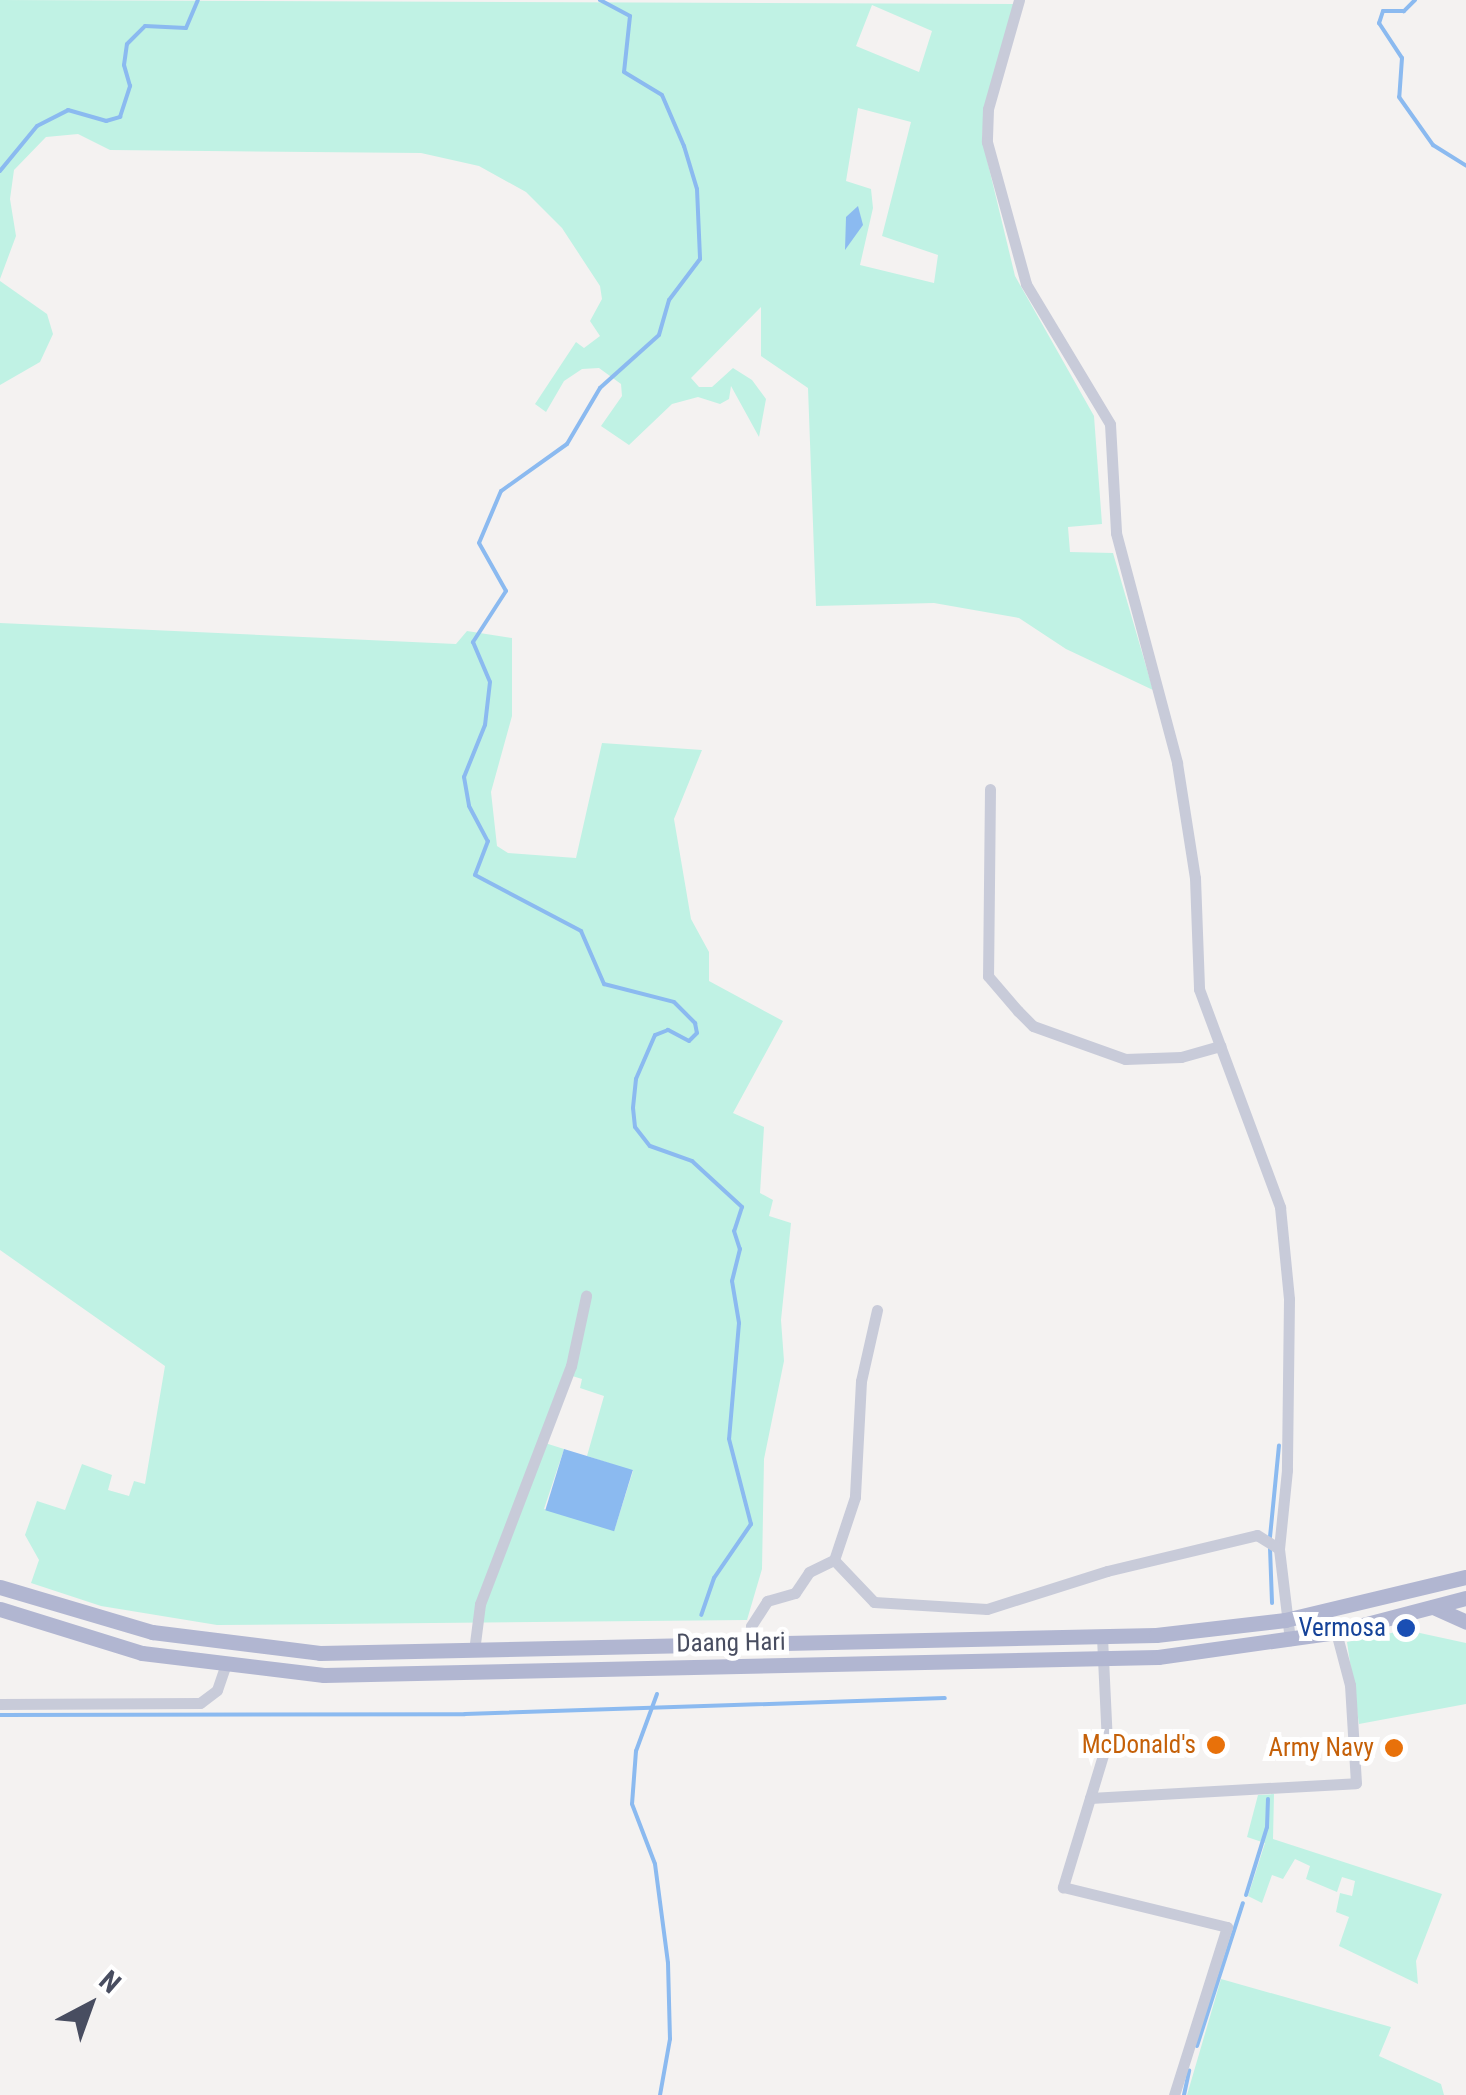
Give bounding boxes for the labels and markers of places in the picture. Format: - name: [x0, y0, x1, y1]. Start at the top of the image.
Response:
- place label: Vermosa: [1298, 1613, 1386, 1643]
- marker: Vermosa: [1395, 1617, 1417, 1639]
- place label: McDonald's: [1082, 1730, 1196, 1760]
- place label: Army Navy: [1269, 1733, 1374, 1763]
- marker: McDonald's: [1205, 1734, 1227, 1756]
- marker: Army Navy: [1383, 1737, 1405, 1759]

